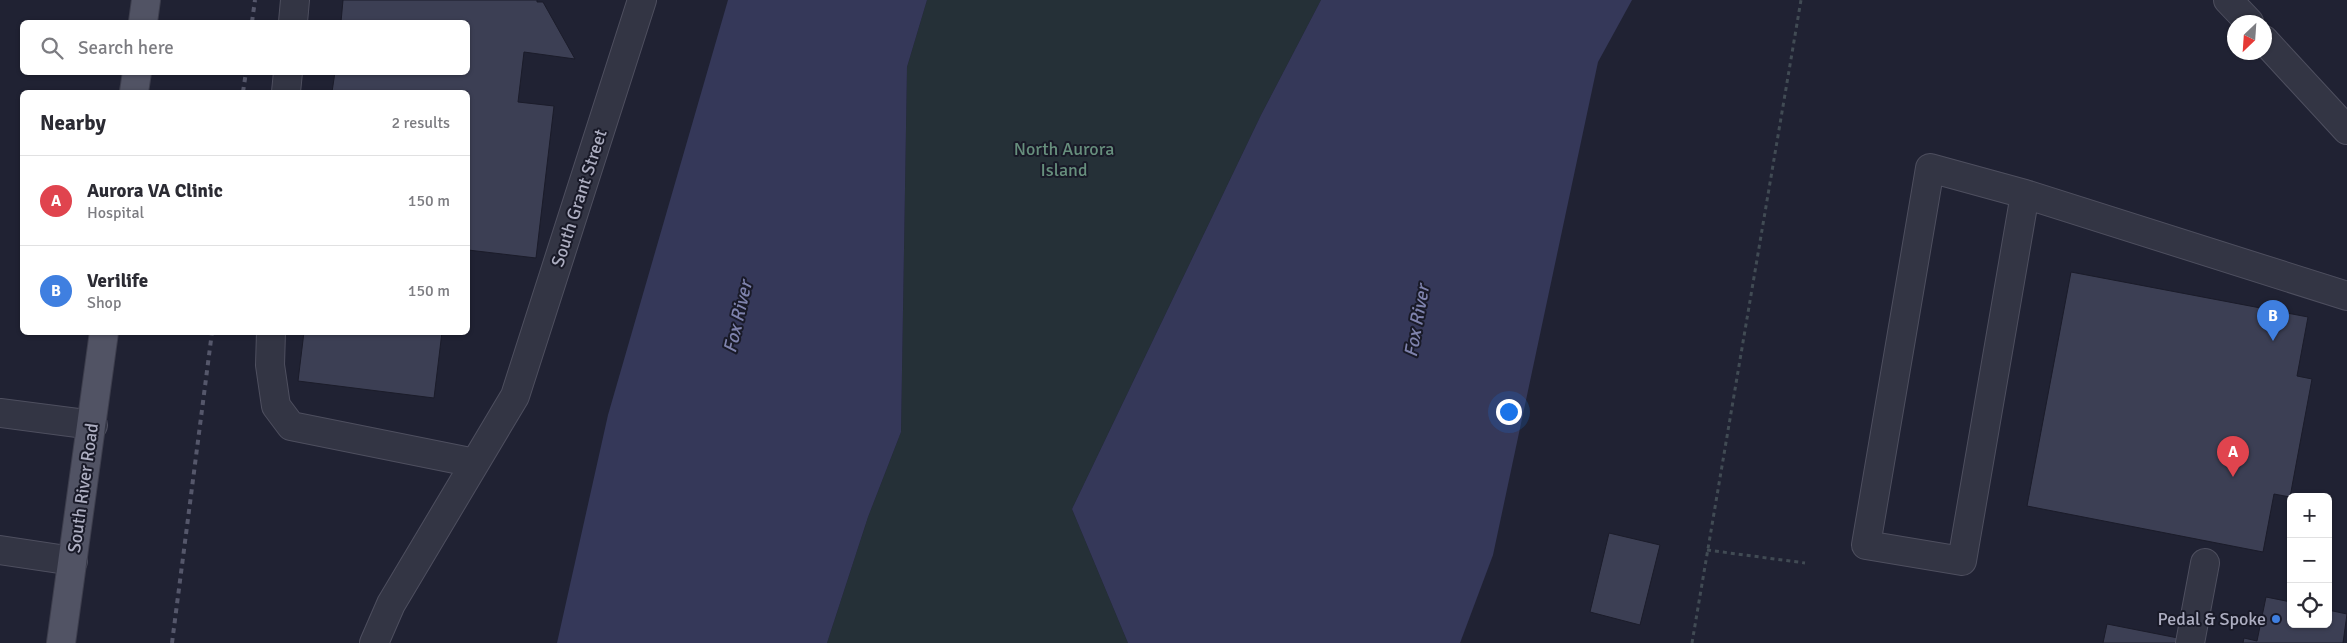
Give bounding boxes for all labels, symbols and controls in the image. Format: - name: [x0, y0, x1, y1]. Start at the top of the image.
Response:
- north arrow: [2227, 15, 2272, 60]
- search box: [20, 20, 470, 75]
- icon: search: [38, 34, 66, 62]
- text: Search here: [78, 36, 174, 60]
- text: Nearby: [40, 110, 106, 136]
- text: 2 results: [391, 113, 450, 133]
- street label: South Grant Street: [546, 126, 612, 270]
- park label: North Aurora Island: [1014, 138, 1114, 181]
- text: Aurora VA Clinic: [87, 179, 223, 203]
- text: A: [51, 191, 61, 211]
- text: 150 m: [408, 191, 450, 211]
- text: Hospital: [87, 203, 144, 223]
- text: Verilife: [87, 269, 148, 293]
- water label: Fox River: [718, 276, 759, 355]
- water label: Fox River: [1399, 280, 1436, 359]
- text: B: [51, 281, 61, 301]
- text: 150 m: [408, 281, 450, 301]
- text: Shop: [87, 293, 121, 313]
- pin: B: [2257, 300, 2289, 341]
- your location: [1496, 399, 1522, 425]
- street label: South River Road: [63, 422, 103, 554]
- pin: A: [2217, 436, 2249, 477]
- map controls: [2287, 493, 2332, 628]
- button: +: [2287, 493, 2332, 538]
- button: −: [2287, 538, 2332, 583]
- button: locate: [2287, 583, 2332, 628]
- place label: Pedal & Spoke: [2158, 608, 2266, 630]
- marker: Pedal & Spoke: [2270, 613, 2282, 625]

